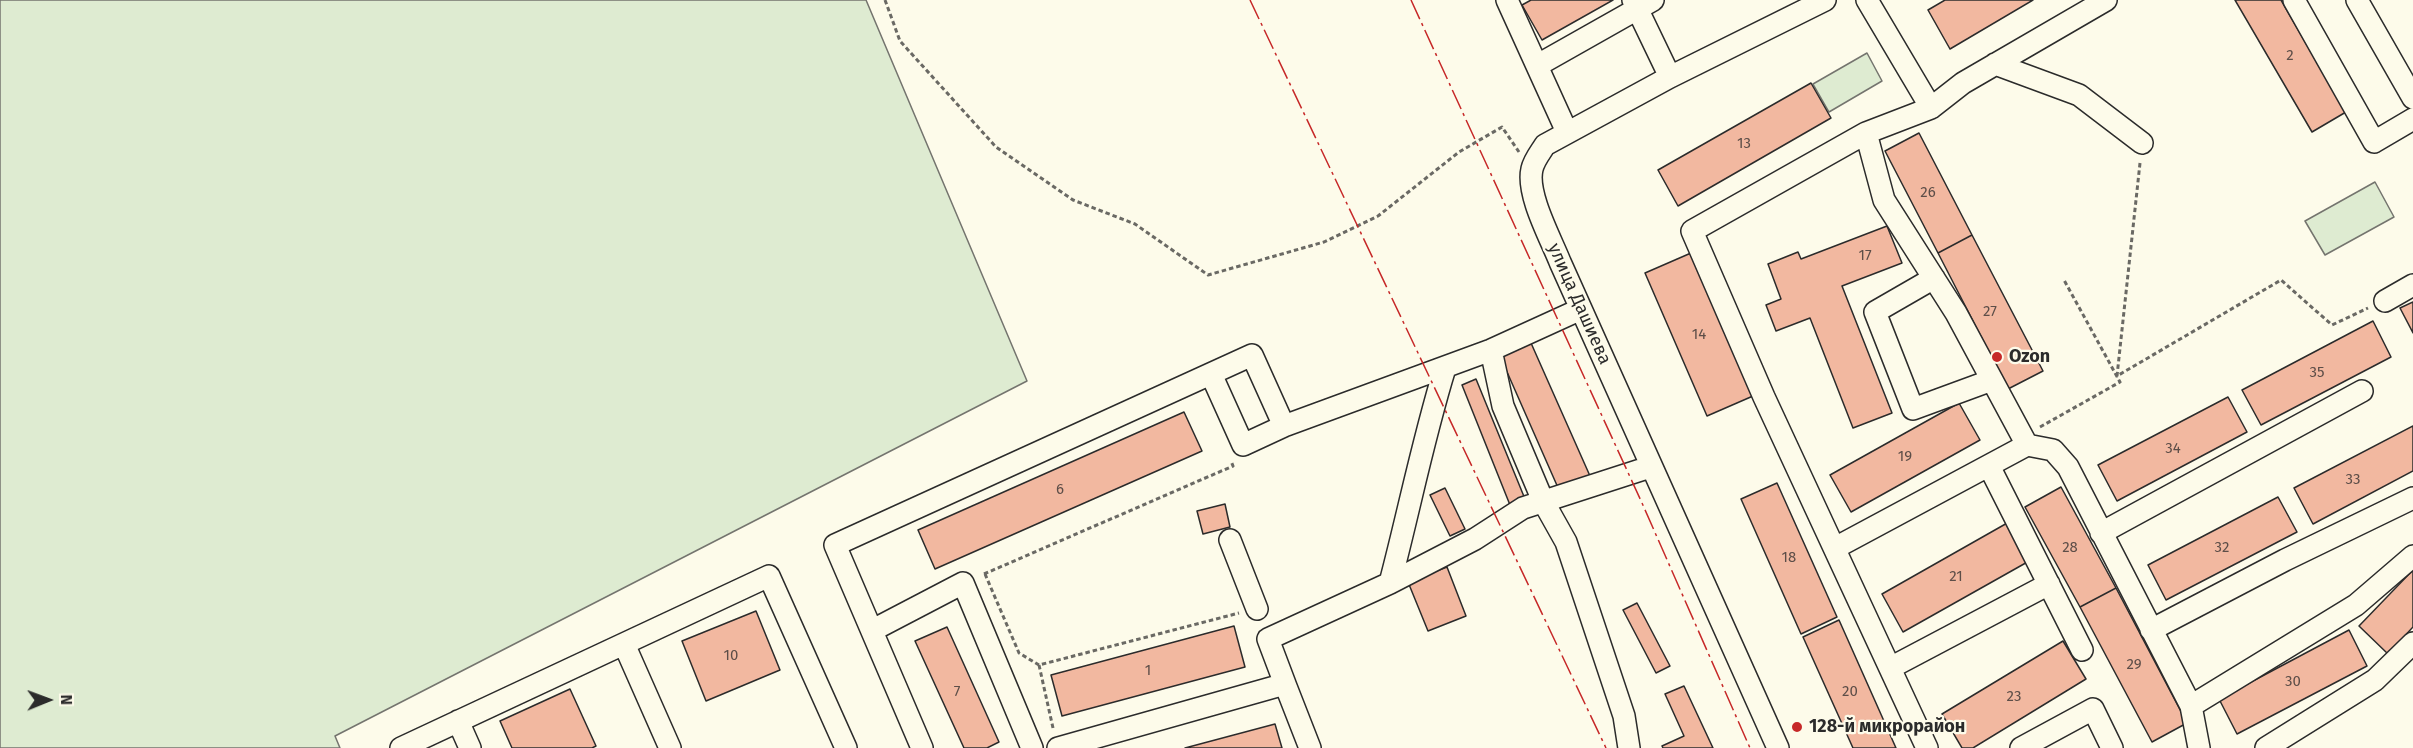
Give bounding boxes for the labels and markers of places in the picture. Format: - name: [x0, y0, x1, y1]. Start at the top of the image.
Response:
- place label: Ozon: [2009, 346, 2050, 368]
- marker: Ozon: [1990, 350, 2004, 364]
- place label: 128-й микрорайон: [1809, 716, 1965, 738]
- marker: 128-й микрорайон: [1790, 720, 1804, 734]

